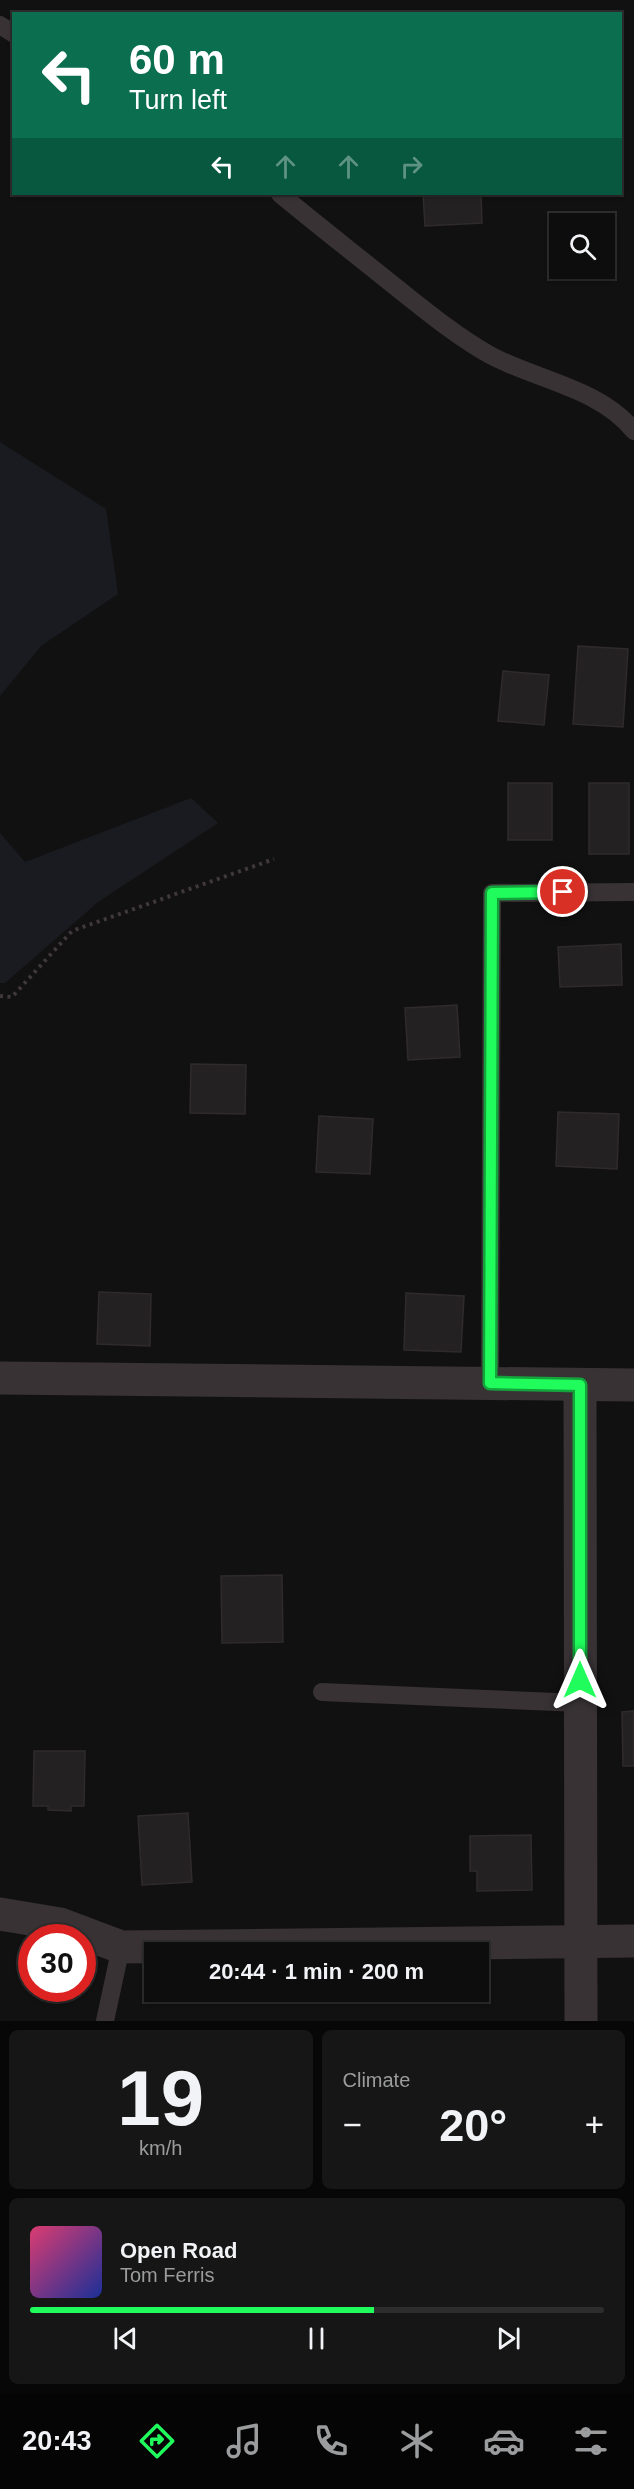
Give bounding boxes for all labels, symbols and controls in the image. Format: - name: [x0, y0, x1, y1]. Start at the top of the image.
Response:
- icon: left: [30, 36, 108, 114]
- text: 60 m: [129, 36, 225, 83]
- text: Turn left: [129, 85, 227, 115]
- icon: left: [206, 150, 239, 183]
- icon: ahead: [269, 150, 302, 183]
- icon: ahead: [332, 150, 365, 183]
- icon: right: [395, 150, 428, 183]
- map controls: [549, 213, 615, 279]
- button: search: [549, 213, 615, 279]
- pin: [537, 866, 588, 917]
- icon: arrive: [546, 875, 579, 908]
- position arrow: [548, 1648, 612, 1712]
- speed limit sign: 30: [18, 1924, 96, 2002]
- text: 20:44 · 1 min · 200 m: [209, 1959, 424, 1984]
- text: 19: [117, 2054, 204, 2142]
- text: Climate: [343, 2069, 410, 2091]
- text: 20°: [439, 2100, 507, 2151]
- text: −: [343, 2106, 362, 2143]
- text: +: [585, 2106, 604, 2143]
- text: km/h: [139, 2137, 182, 2159]
- text: Open Road: [120, 2238, 237, 2263]
- text: Tom Ferris: [120, 2264, 214, 2286]
- icon: previous: [109, 2322, 142, 2355]
- icon: pause: [300, 2322, 333, 2355]
- icon: next: [492, 2322, 525, 2355]
- icon: directions: [136, 2420, 178, 2462]
- icon: music: [223, 2420, 265, 2462]
- icon: phone: [310, 2420, 352, 2462]
- icon: climate: [396, 2420, 438, 2462]
- icon: car: [483, 2420, 525, 2462]
- icon: filters: [570, 2420, 612, 2462]
- text: 20:43: [22, 2426, 91, 2456]

